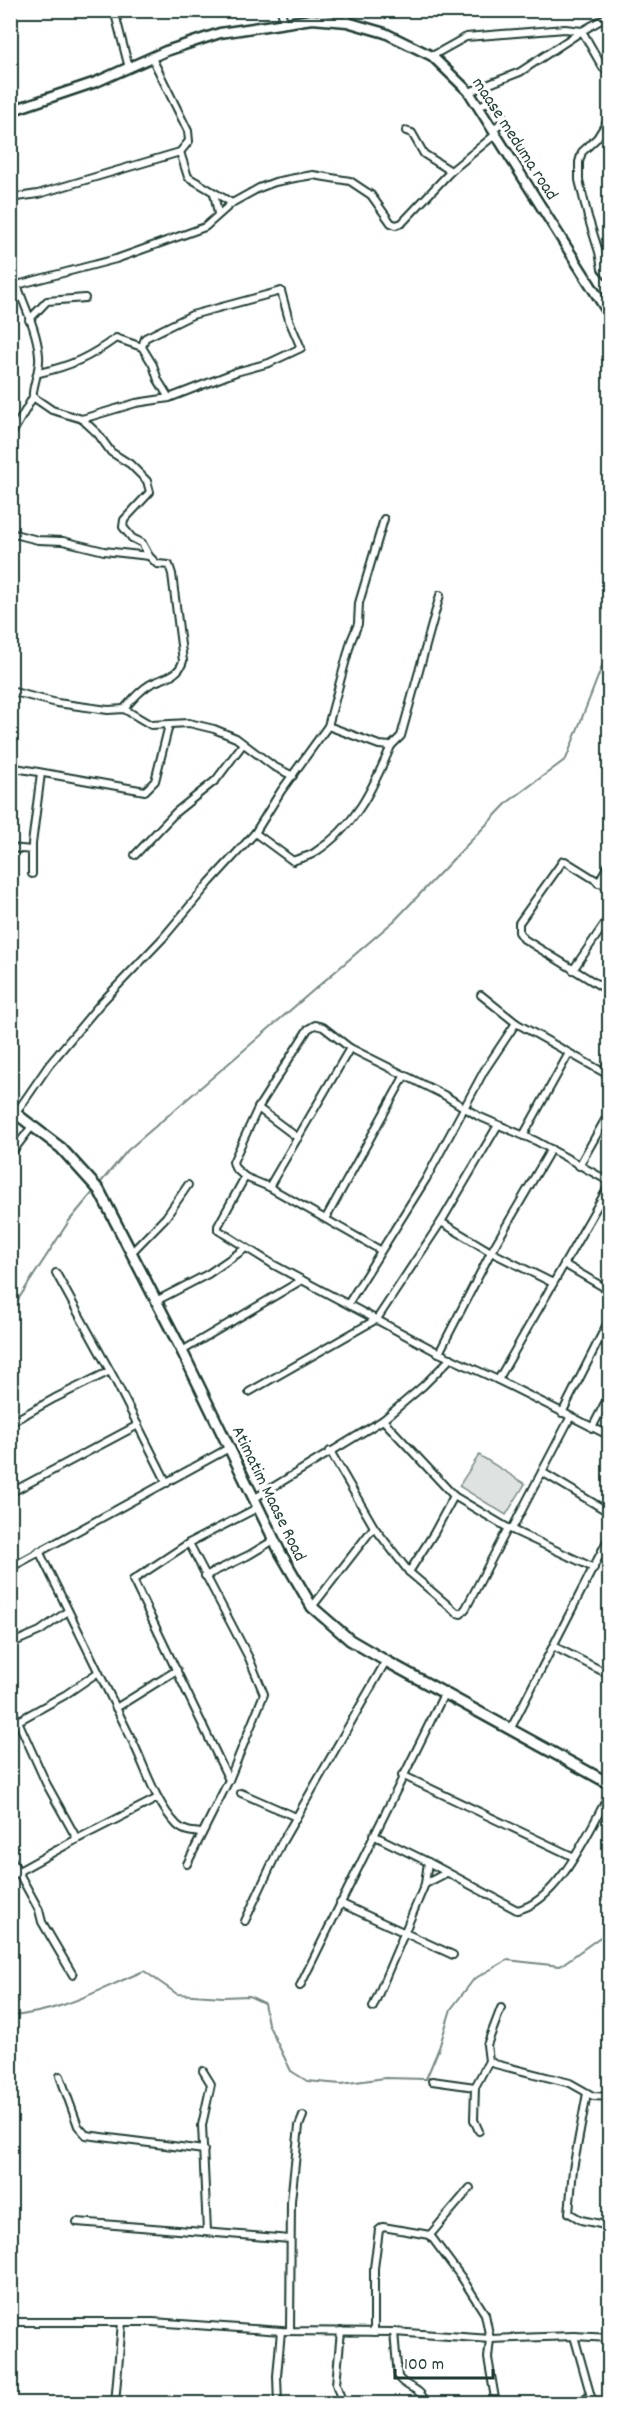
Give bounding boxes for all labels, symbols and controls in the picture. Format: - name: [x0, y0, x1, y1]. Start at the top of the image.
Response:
- street label: maase meduma road: [465, 73, 563, 206]
- street label: Atimatim Maase Road: [224, 1422, 311, 1566]
- scale bar: [395, 2342, 492, 2380]
- text: 100 m: [404, 2353, 444, 2378]

